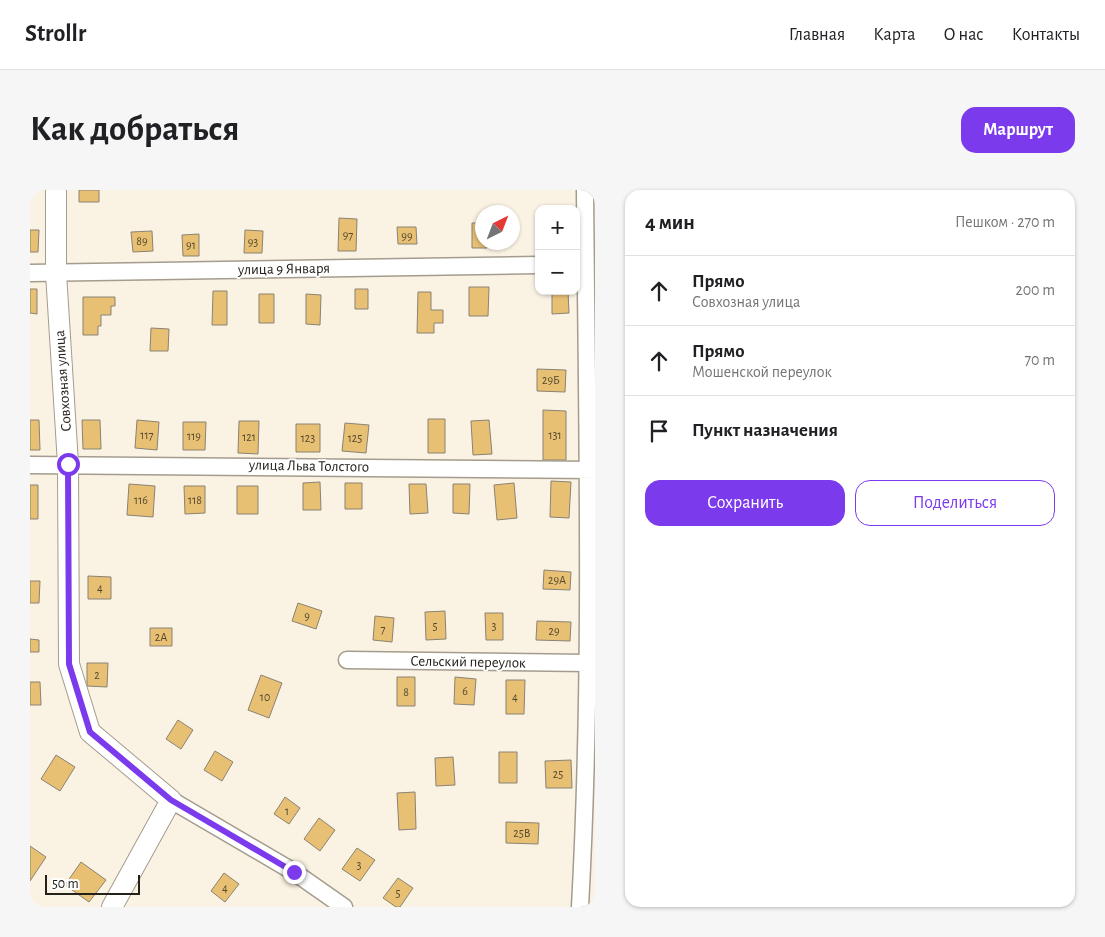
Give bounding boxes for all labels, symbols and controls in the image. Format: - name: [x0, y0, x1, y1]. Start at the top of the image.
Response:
- text: Strollr: [25, 22, 86, 46]
- text: Главная: [789, 26, 845, 44]
- text: Карта: [873, 26, 915, 44]
- text: О нас: [943, 26, 984, 44]
- text: Контакты: [1012, 26, 1080, 44]
- button: Маршрут: [961, 107, 1075, 153]
- text: Как добраться: [30, 112, 239, 147]
- north arrow: [475, 205, 520, 250]
- map controls: [535, 205, 580, 295]
- button: +: [535, 205, 580, 250]
- text: 4 мин: [645, 212, 695, 233]
- text: Пешком · 270 m: [955, 214, 1055, 230]
- house number: 97: [343, 229, 353, 241]
- house number: 99: [401, 230, 413, 242]
- house number: 89: [136, 235, 148, 247]
- house number: 93: [248, 236, 258, 248]
- house number: 91: [186, 239, 196, 251]
- button: −: [535, 250, 580, 295]
- street label: улица 9 Января: [237, 261, 330, 277]
- text: Прямо: [692, 272, 745, 291]
- icon: ahead: [645, 277, 673, 305]
- text: 200 m: [1015, 282, 1055, 298]
- text: Совхозная улица: [692, 294, 800, 310]
- street label: Совхозная улица: [52, 330, 74, 432]
- text: Прямо: [692, 342, 745, 361]
- icon: ahead: [645, 347, 673, 375]
- text: 70 m: [1024, 352, 1055, 368]
- text: Мошенской переулок: [692, 364, 832, 380]
- house number: 29Б: [542, 374, 560, 386]
- icon: arrive: [645, 417, 673, 445]
- text: Пункт назначения: [692, 421, 838, 440]
- house number: 117: [140, 429, 154, 441]
- house number: 131: [548, 429, 562, 441]
- house number: 119: [187, 430, 201, 442]
- house number: 121: [242, 431, 256, 443]
- house number: 123: [301, 432, 315, 444]
- house number: 125: [348, 432, 362, 444]
- route start: [57, 453, 80, 476]
- street label: улица Льва Толстого: [248, 457, 369, 475]
- button: Сохранить: [645, 480, 845, 526]
- button: Поделиться: [855, 480, 1055, 526]
- house number: 116: [134, 494, 148, 506]
- house number: 118: [188, 494, 202, 506]
- house number: 29А: [548, 574, 566, 586]
- house number: 4: [97, 582, 103, 594]
- house number: 9: [304, 610, 310, 622]
- house number: 5: [432, 620, 438, 632]
- house number: 3: [492, 620, 497, 632]
- house number: 7: [380, 623, 386, 635]
- house number: 29: [548, 625, 560, 637]
- house number: 2А: [155, 631, 167, 643]
- street label: Сельский переулок: [410, 653, 526, 671]
- house number: 2: [94, 669, 100, 681]
- house number: 6: [462, 685, 468, 697]
- house number: 8: [403, 686, 409, 698]
- house number: 10: [260, 691, 270, 703]
- house number: 4: [512, 691, 518, 703]
- house number: 25: [553, 768, 563, 780]
- house number: 1: [285, 805, 289, 817]
- house number: 25В: [513, 827, 531, 839]
- house number: 3: [357, 859, 362, 871]
- route end: [283, 861, 306, 884]
- scale bar: [45, 872, 140, 895]
- text: 50 m: [52, 877, 79, 891]
- house number: 4: [222, 882, 228, 894]
- house number: 5: [395, 887, 401, 899]

